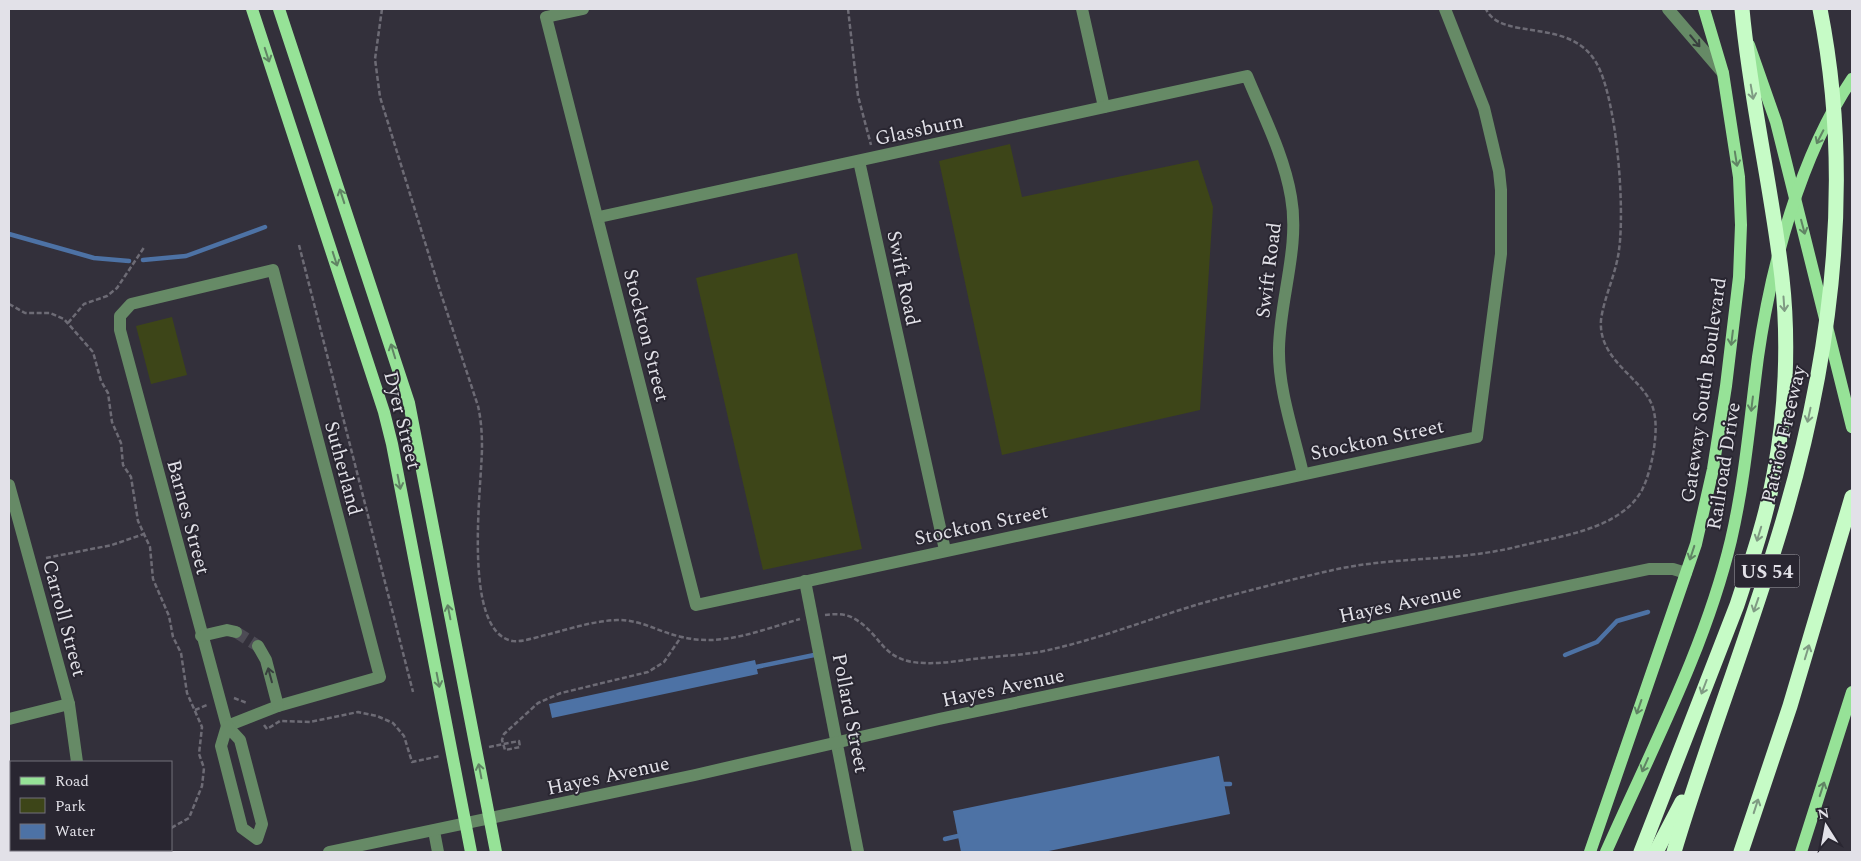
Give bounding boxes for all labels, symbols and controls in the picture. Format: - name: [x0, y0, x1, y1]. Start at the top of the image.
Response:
- one-way arrow: [1690, 35, 1701, 48]
- one-way arrow: [263, 47, 272, 62]
- one-way arrow: [1748, 83, 1758, 99]
- street label: Glassburn: [872, 106, 966, 154]
- one-way arrow: [1815, 129, 1824, 144]
- one-way arrow: [1732, 150, 1742, 166]
- one-way arrow: [337, 189, 346, 205]
- one-way arrow: [1799, 219, 1808, 235]
- street label: Swift Road: [1248, 220, 1290, 320]
- street label: Swift Road: [878, 228, 928, 328]
- one-way arrow: [331, 251, 340, 266]
- street label: Stockton Street: [615, 266, 677, 405]
- street label: Gateway South Boulevard: [1673, 275, 1735, 505]
- one-way arrow: [1779, 296, 1789, 312]
- one-way arrow: [1726, 329, 1736, 345]
- one-way arrow: [387, 343, 397, 359]
- street label: Patriot Freeway: [1754, 361, 1815, 506]
- street label: Dyer Street: [375, 368, 429, 473]
- one-way arrow: [1747, 396, 1757, 412]
- street label: Railroad Drive: [1699, 400, 1749, 532]
- one-way arrow: [1804, 407, 1814, 423]
- street label: Stockton Street: [1308, 411, 1447, 469]
- street label: Sutherland: [316, 418, 370, 519]
- street label: Barnes Street: [158, 456, 218, 578]
- one-way arrow: [395, 474, 405, 490]
- street label: Stockton Street: [912, 496, 1051, 554]
- one-way arrow: [1754, 526, 1764, 542]
- one-way arrow: [1687, 545, 1697, 561]
- road number: US 54: [1734, 554, 1800, 588]
- street label: Carroll Street: [34, 556, 94, 680]
- street label: Hayes Avenue: [1336, 576, 1464, 632]
- one-way arrow: [1751, 597, 1760, 613]
- one-way arrow: [444, 604, 454, 620]
- one-way arrow: [1802, 644, 1812, 660]
- street label: Pollard Street: [824, 651, 876, 776]
- street label: Hayes Avenue: [939, 660, 1067, 716]
- one-way arrow: [264, 668, 274, 684]
- one-way arrow: [434, 671, 443, 687]
- one-way arrow: [1699, 679, 1708, 694]
- one-way arrow: [1634, 698, 1643, 714]
- street label: Hayes Avenue: [544, 748, 672, 804]
- one-way arrow: [1639, 757, 1649, 772]
- legend: [10, 761, 172, 851]
- one-way arrow: [475, 764, 485, 780]
- text: Road: [55, 770, 89, 793]
- one-way arrow: [1817, 781, 1827, 797]
- text: Park: [55, 795, 86, 818]
- one-way arrow: [1752, 799, 1761, 814]
- north arrow: [1801, 801, 1851, 851]
- text: N: [1816, 802, 1831, 825]
- text: Water: [55, 820, 95, 843]

